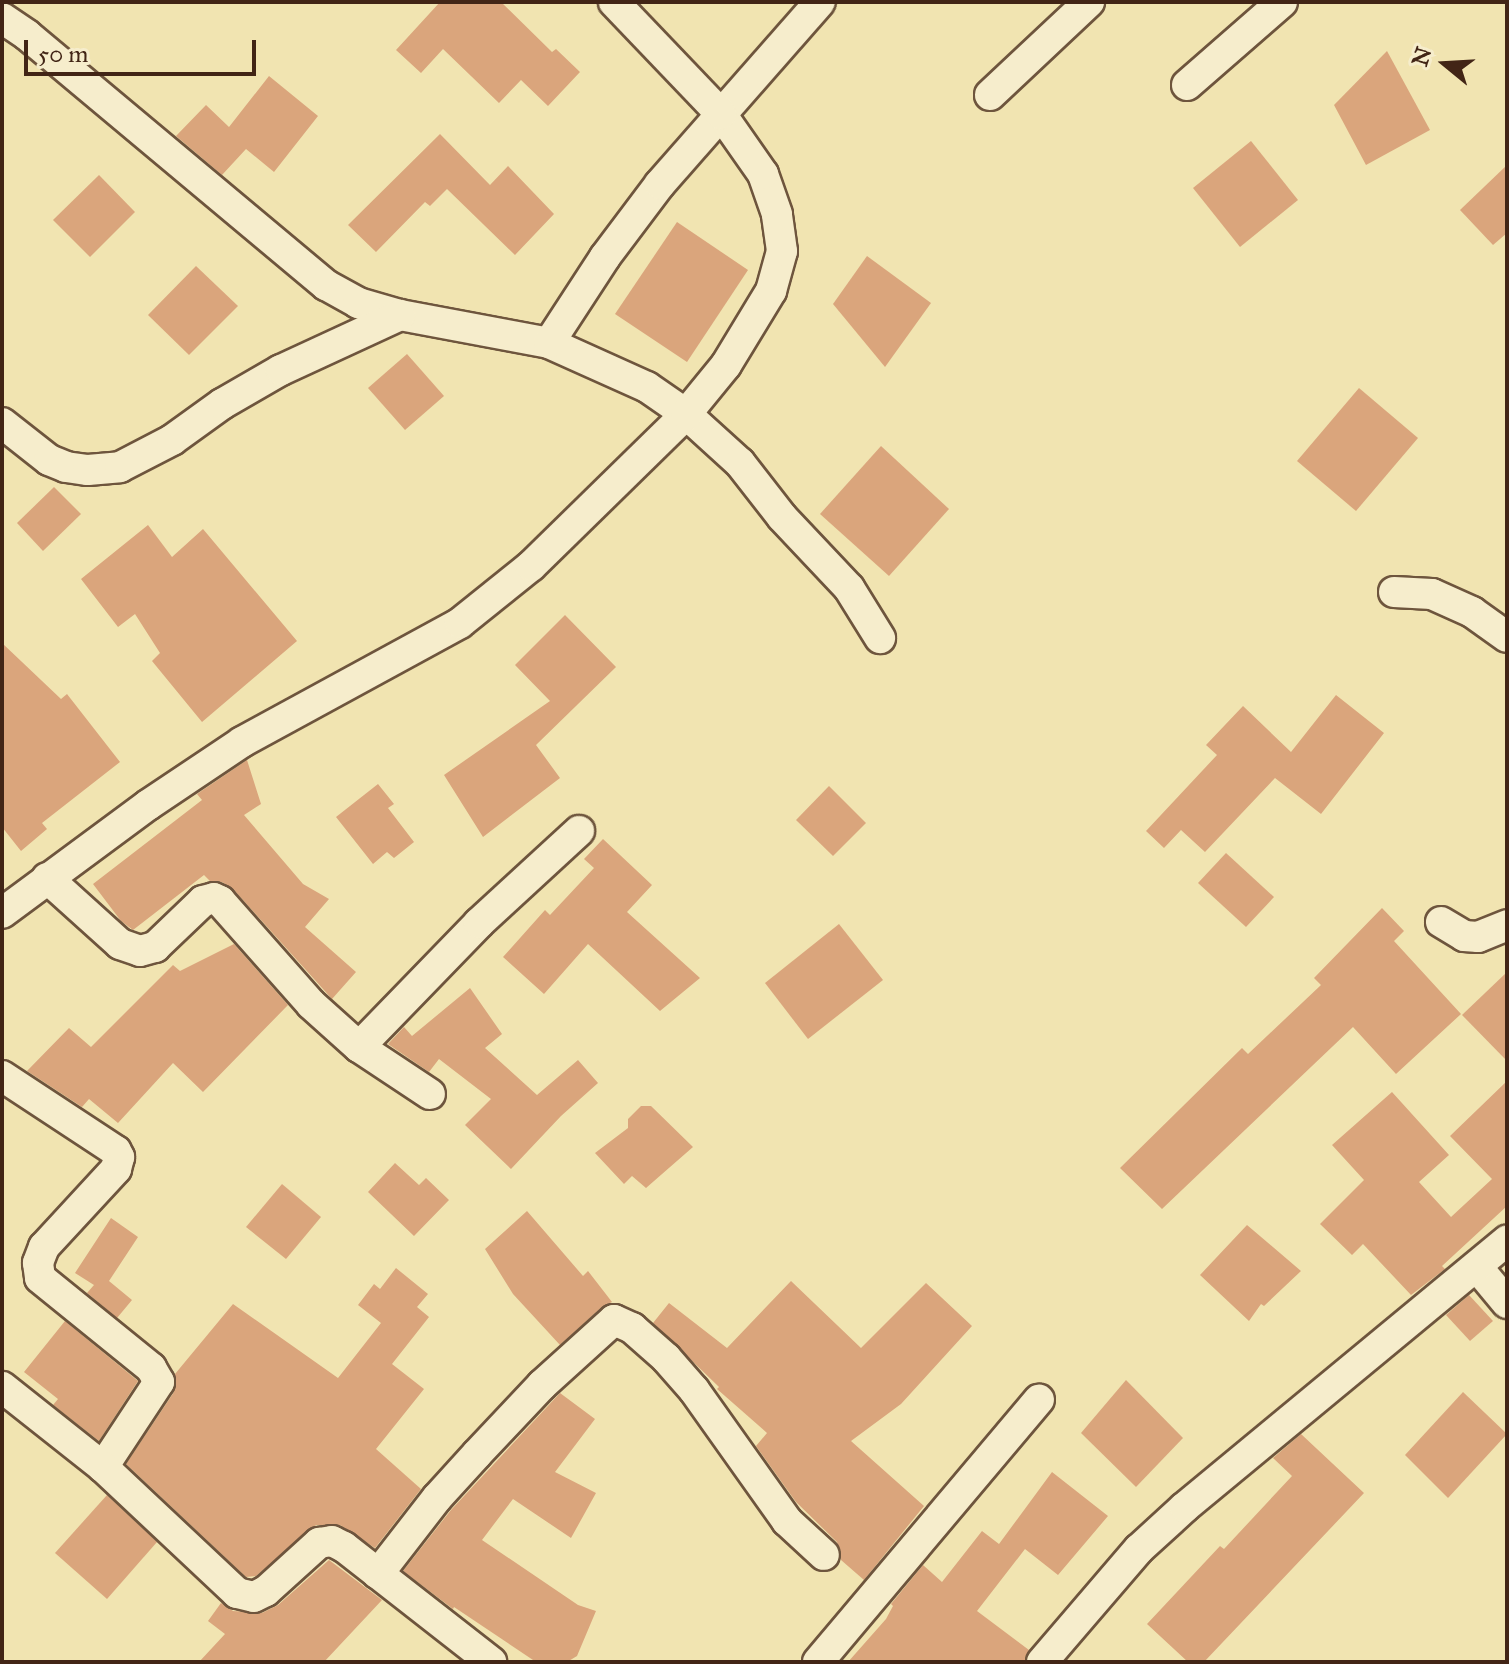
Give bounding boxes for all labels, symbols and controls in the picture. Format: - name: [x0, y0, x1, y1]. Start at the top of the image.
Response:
- scale bar: [28, 24, 260, 74]
- north arrow: [1405, 24, 1485, 104]
- text: 50 m: [38, 39, 88, 69]
- text: N: [1406, 43, 1437, 69]

